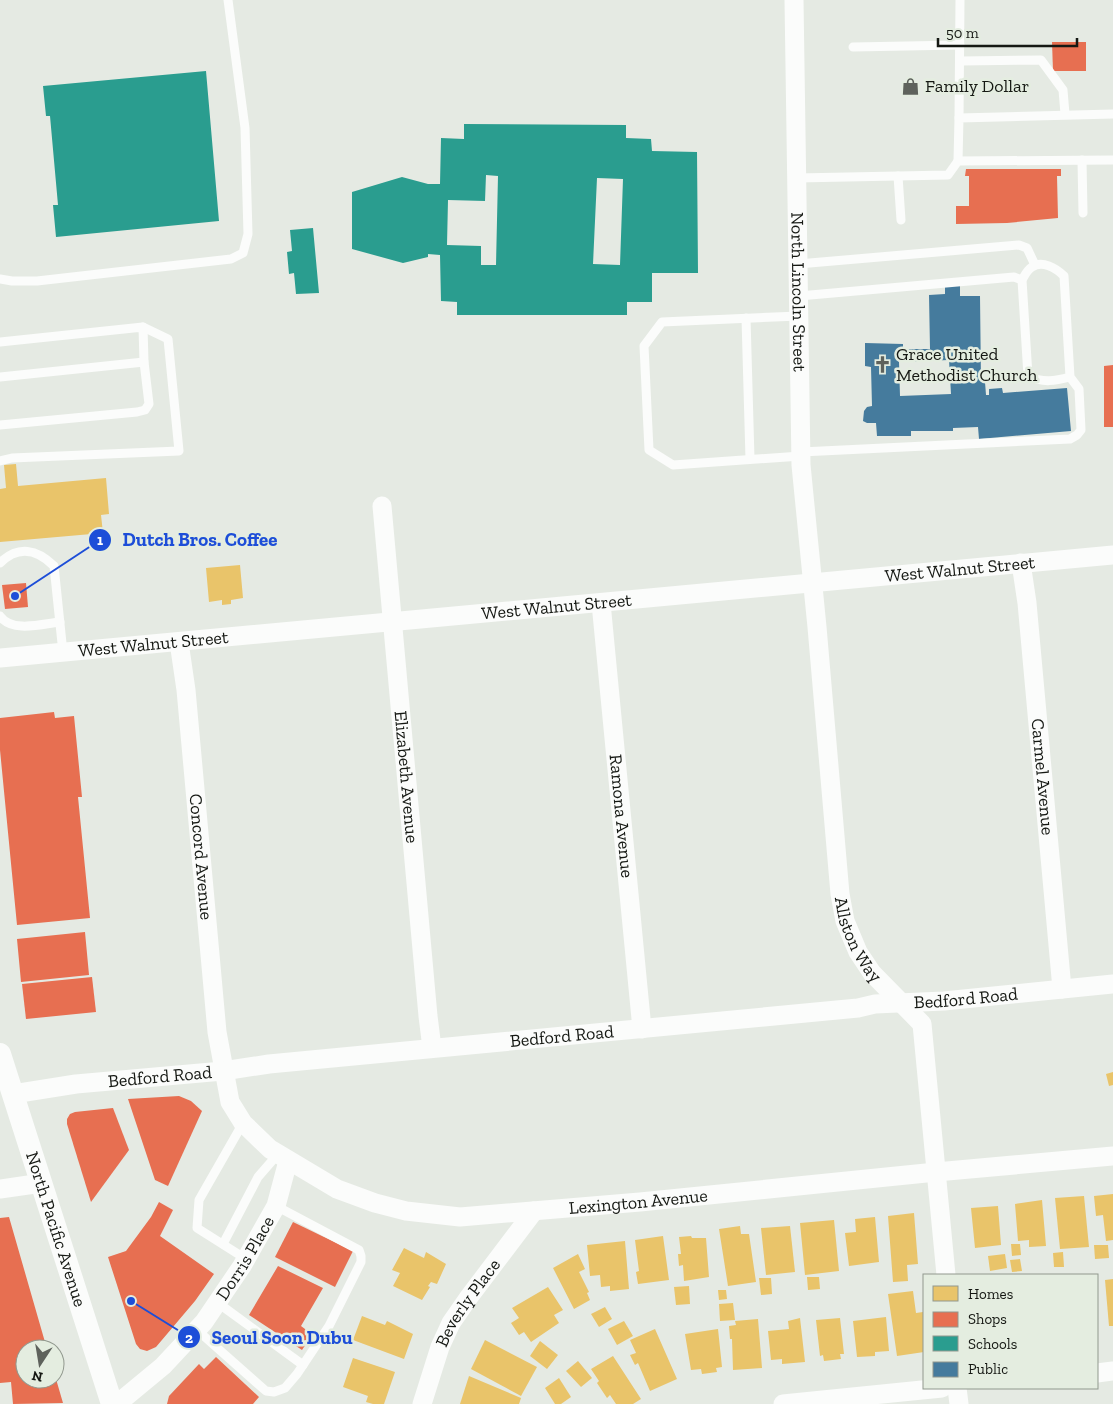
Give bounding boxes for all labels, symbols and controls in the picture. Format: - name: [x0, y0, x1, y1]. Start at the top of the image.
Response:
- scale bar: [938, 15, 1077, 47]
- text: 50 m: [946, 24, 979, 42]
- place label: Family Dollar: [925, 75, 1029, 97]
- shop icon: Family Dollar: [901, 76, 921, 96]
- street label: North Lincoln Street: [786, 212, 811, 372]
- place label: Grace United Methodist Church: [896, 343, 1037, 386]
- church icon: Grace United Methodist Church: [872, 354, 892, 374]
- callout: Dutch Bros. Coffee: [87, 523, 287, 557]
- text: Dutch Bros. Coffee: [123, 528, 277, 551]
- text: 1: [97, 531, 103, 549]
- street label: West Walnut Street: [884, 551, 1036, 587]
- street label: West Walnut Street: [481, 589, 633, 624]
- street label: West Walnut Street: [77, 626, 230, 662]
- street label: Elizabeth Avenue: [390, 710, 423, 844]
- street label: Carmel Avenue: [1027, 717, 1059, 836]
- street label: Ramona Avenue: [605, 753, 638, 879]
- street label: Concord Avenue: [184, 793, 218, 921]
- street label: Allston Way: [830, 895, 887, 988]
- street label: Bedford Road: [913, 983, 1019, 1013]
- street label: Bedford Road: [509, 1020, 615, 1052]
- street label: Bedford Road: [107, 1061, 213, 1092]
- street label: North Pacific Avenue: [21, 1149, 91, 1310]
- street label: Lexington Avenue: [568, 1184, 709, 1219]
- street label: Dorris Place: [211, 1212, 279, 1304]
- street label: Beverly Place: [431, 1254, 505, 1350]
- legend: [923, 1274, 1098, 1389]
- text: Homes: [968, 1285, 1013, 1303]
- text: Shops: [968, 1310, 1007, 1328]
- callout: Seoul Soon Dubu: [176, 1320, 362, 1354]
- text: Seoul Soon Dubu: [211, 1326, 353, 1349]
- text: 2: [185, 1329, 193, 1347]
- text: Schools: [968, 1335, 1017, 1353]
- north arrow: [15, 1339, 65, 1389]
- text: Public: [968, 1360, 1008, 1378]
- text: N: [30, 1367, 44, 1386]

